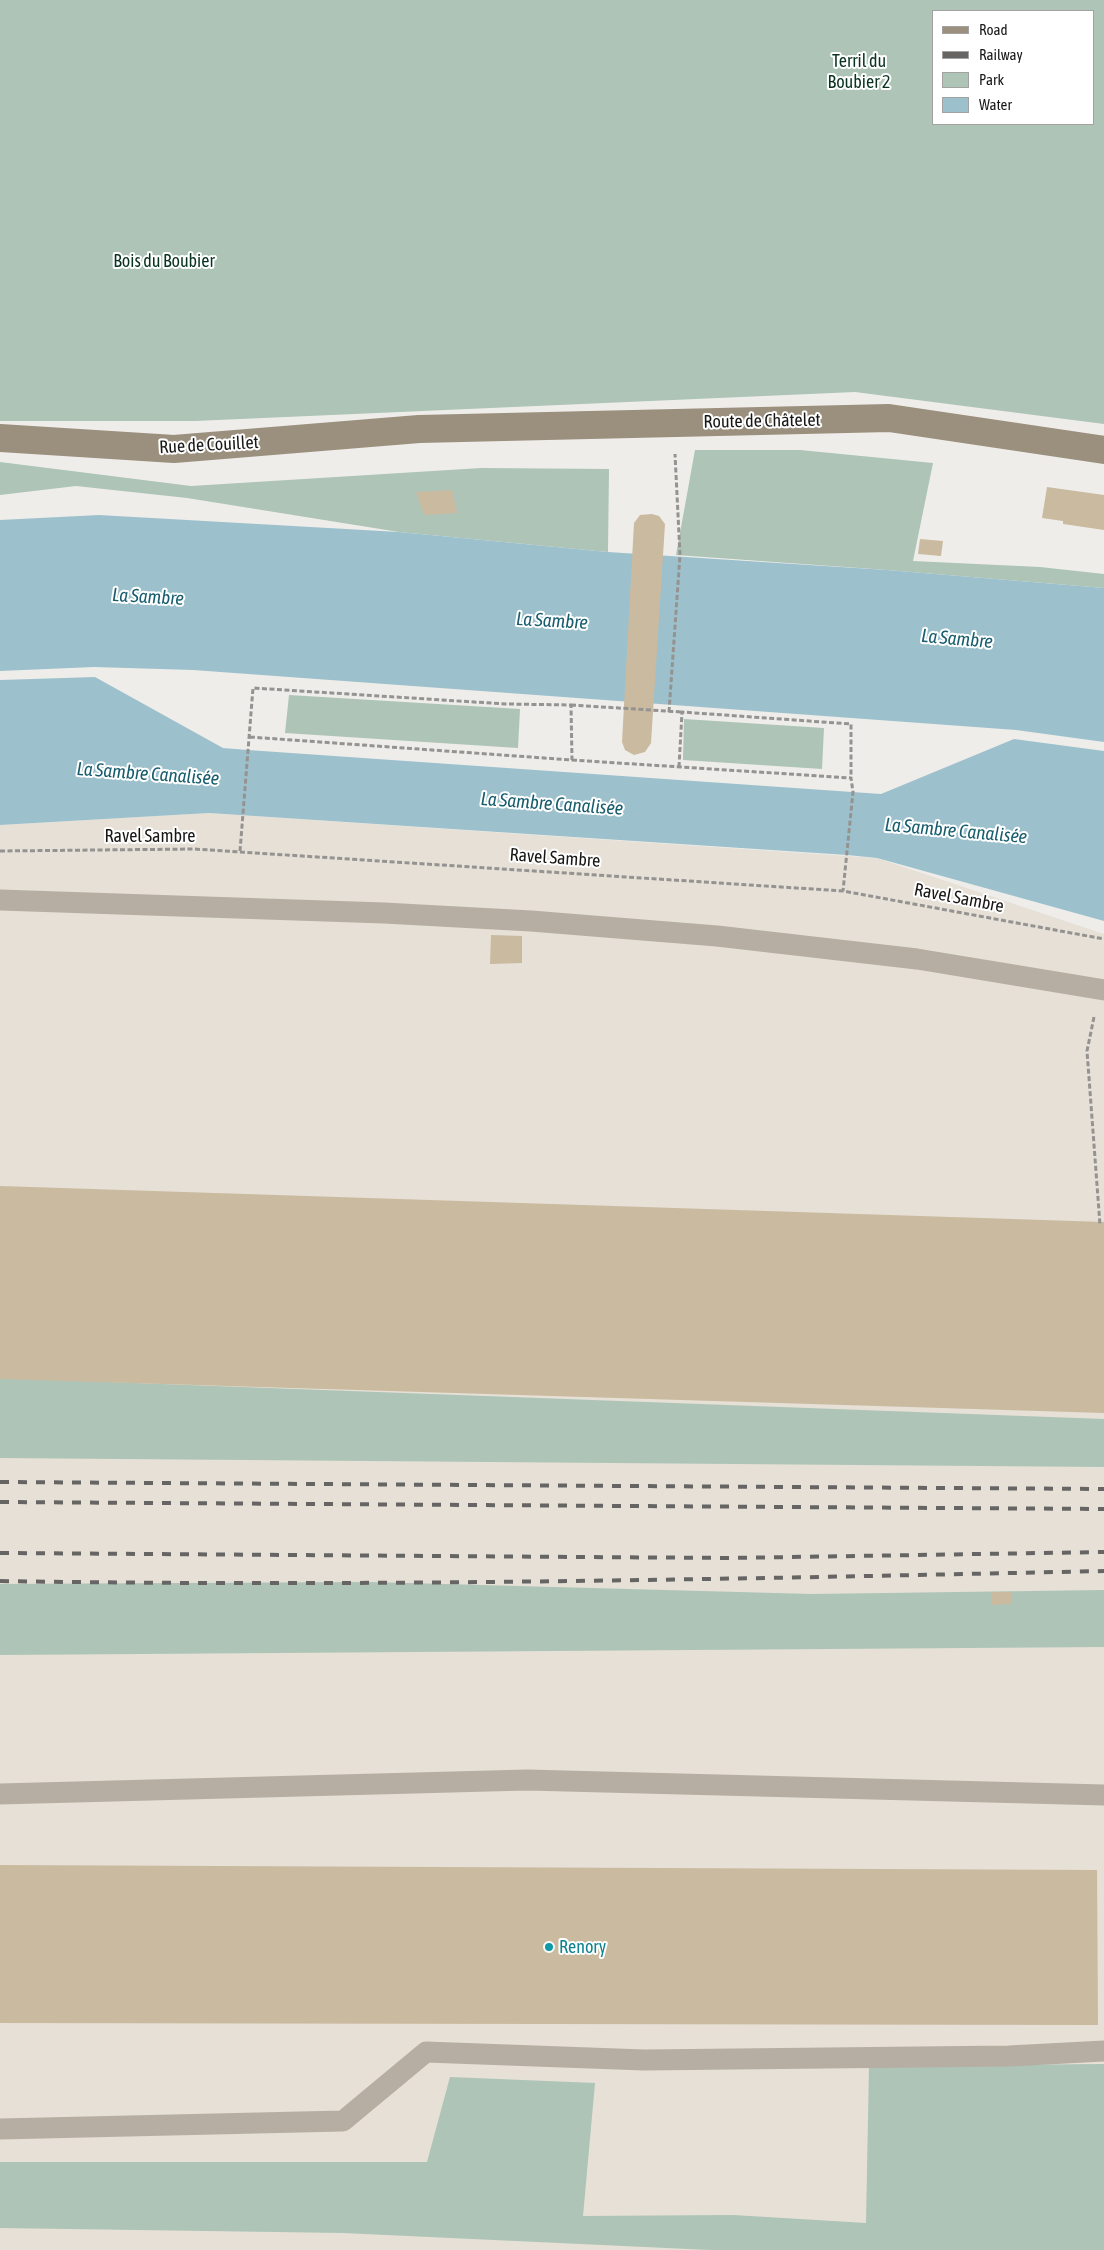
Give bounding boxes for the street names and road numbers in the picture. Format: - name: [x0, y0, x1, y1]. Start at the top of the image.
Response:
- street label: Route de Châtelet: [703, 409, 821, 433]
- street label: Rue de Couillet: [159, 432, 259, 458]
- street label: Ravel Sambre: [105, 825, 195, 847]
- street label: Ravel Sambre: [509, 844, 601, 872]
- street label: Ravel Sambre: [912, 879, 1006, 917]

